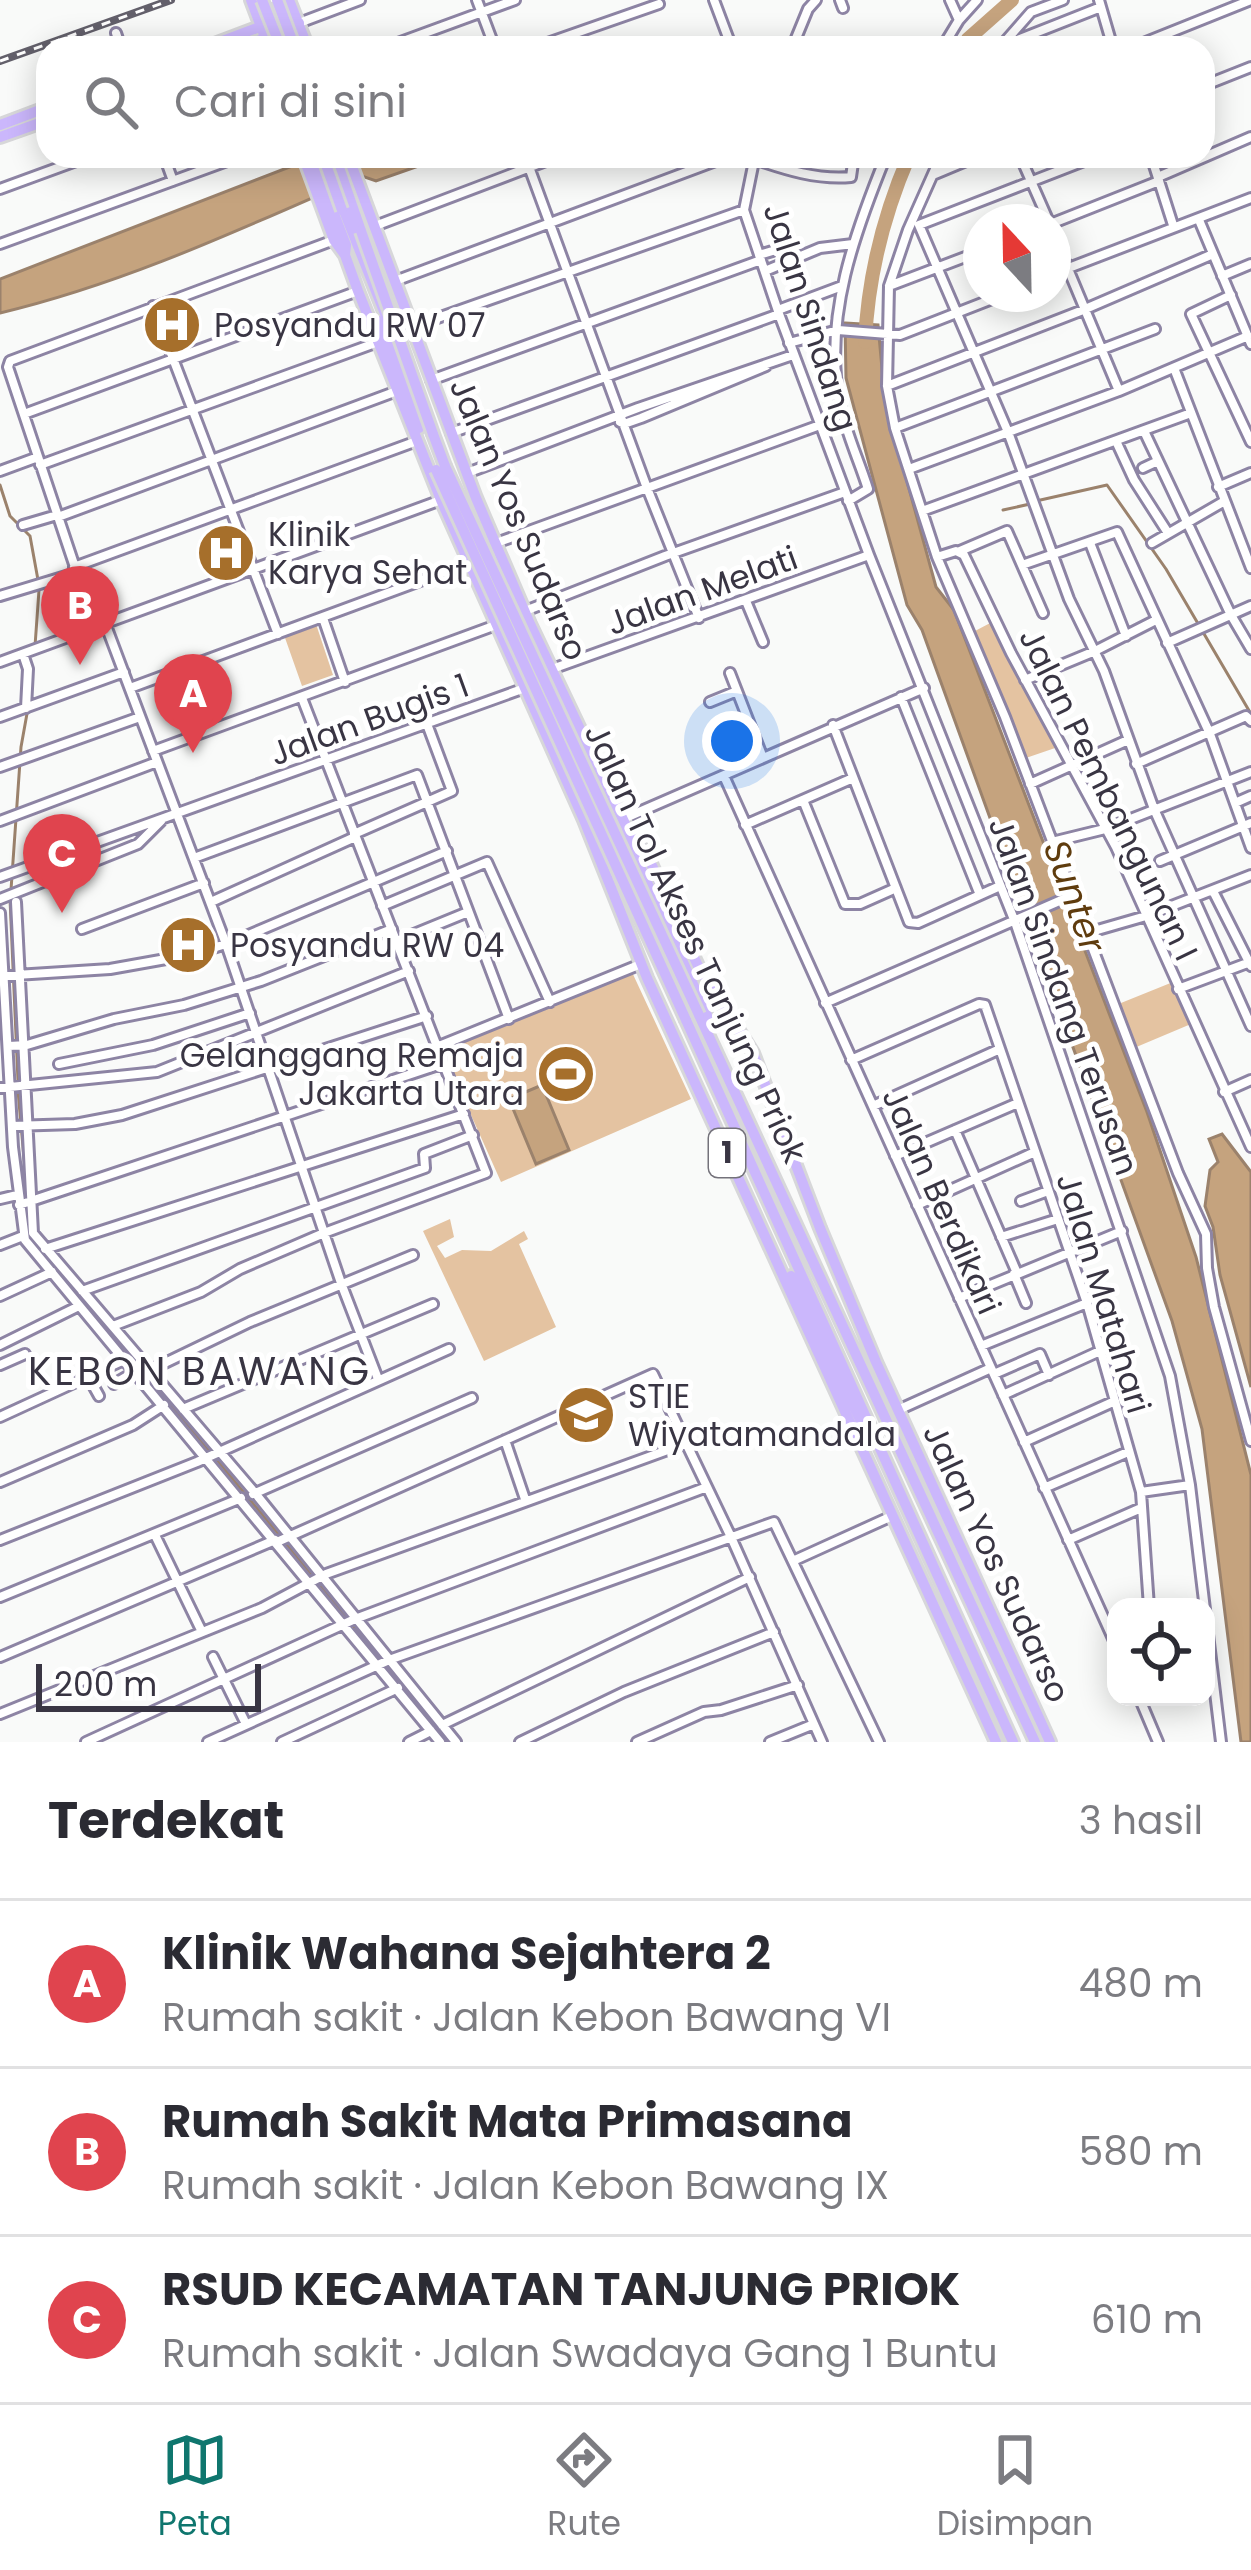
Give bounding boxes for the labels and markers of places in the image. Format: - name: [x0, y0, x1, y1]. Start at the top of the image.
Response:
- hospital icon: Posyandu RW 07: [141, 294, 203, 356]
- place label: Posyandu RW 07: [214, 302, 486, 349]
- place label: Klinik Karya Sehat: [268, 511, 467, 596]
- hospital icon: Klinik Karya Sehat: [195, 522, 257, 584]
- pin: B: [41, 566, 119, 665]
- pin: A: [154, 654, 232, 753]
- pin: C: [23, 814, 101, 913]
- hospital icon: Posyandu RW 04: [157, 914, 219, 976]
- place label: Posyandu RW 04: [230, 922, 504, 969]
- place label: Gelanggang Remaja Jakarta Utara: [180, 1032, 524, 1117]
- sports icon: Gelanggang Remaja Jakarta Utara: [535, 1043, 597, 1105]
- place label: STIE Wiyatamandala: [628, 1373, 896, 1458]
- school or university icon: STIE Wiyatamandala: [555, 1384, 617, 1446]

